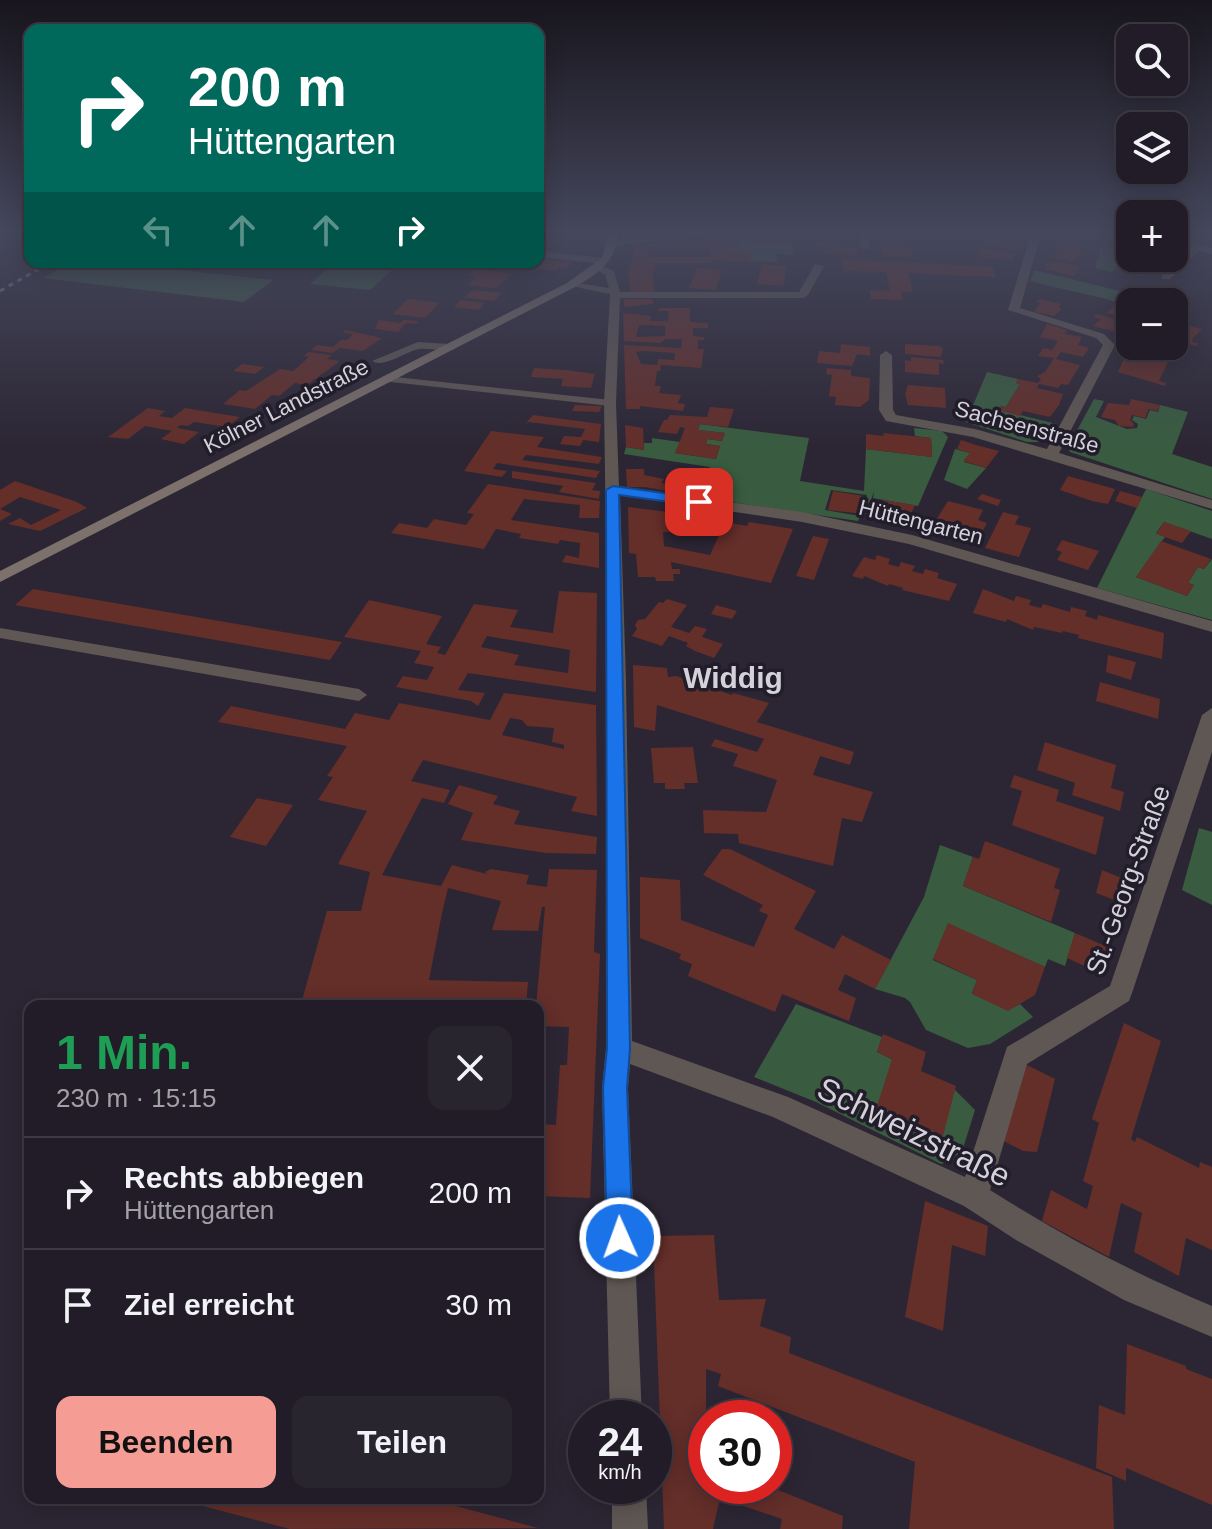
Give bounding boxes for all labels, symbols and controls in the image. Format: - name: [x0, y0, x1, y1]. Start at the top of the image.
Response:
- map controls: [1116, 24, 1188, 360]
- button: search: [1116, 24, 1188, 96]
- text: 200 m: [188, 55, 347, 118]
- icon: right: [56, 56, 160, 160]
- button: layers: [1116, 112, 1188, 184]
- text: Hüttengarten: [188, 121, 396, 162]
- button: +: [1116, 200, 1188, 272]
- icon: left: [136, 208, 180, 252]
- icon: ahead: [220, 208, 264, 252]
- icon: ahead: [304, 208, 348, 252]
- icon: right: [388, 208, 432, 252]
- button: −: [1116, 288, 1188, 360]
- street label: Kölner Landstraße: [200, 354, 372, 458]
- street label: Sachsenstraße: [952, 396, 1102, 458]
- pin: [665, 468, 733, 536]
- icon: arrive: [677, 480, 721, 524]
- street label: Hüttengarten: [856, 494, 986, 550]
- district label: Widdig: [683, 661, 783, 694]
- street label: St.-Georg-Straße: [1080, 781, 1176, 979]
- text: 1 Min.: [56, 1026, 192, 1079]
- button: close: [428, 1026, 512, 1110]
- street label: Schweizstraße: [812, 1070, 1016, 1194]
- text: 230 m · 15:15: [56, 1083, 216, 1113]
- text: Rechts abbiegen: [124, 1161, 364, 1194]
- icon: right: [56, 1171, 100, 1215]
- text: 200 m: [429, 1176, 512, 1209]
- text: Hüttengarten: [124, 1195, 274, 1225]
- position arrow: [578, 1196, 662, 1280]
- icon: arrive: [56, 1283, 100, 1327]
- text: Ziel erreicht: [124, 1288, 294, 1321]
- text: 30 m: [445, 1288, 512, 1321]
- button: Beenden: [56, 1396, 276, 1488]
- button: Teilen: [292, 1396, 512, 1488]
- speed limit sign: 30: [688, 1400, 792, 1504]
- text: 24: [598, 1420, 642, 1464]
- text: km/h: [598, 1461, 642, 1483]

